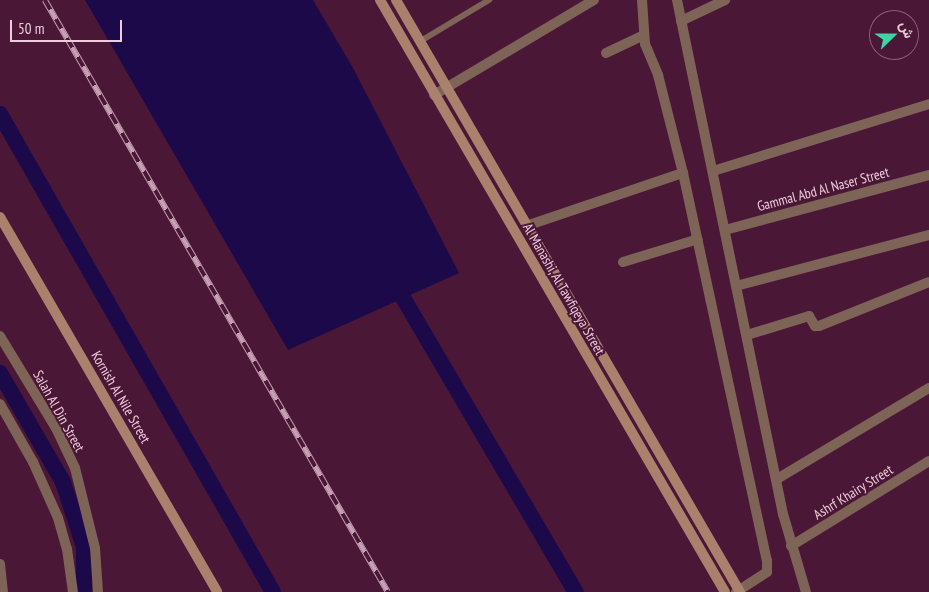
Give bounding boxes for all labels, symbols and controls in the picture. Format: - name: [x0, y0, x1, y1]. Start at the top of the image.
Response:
- scale bar: [12, 10, 125, 42]
- north arrow: [869, 10, 919, 60]
- text: 50 m: [18, 19, 44, 38]
- text: ش: [895, 19, 918, 41]
- street label: Gammal Abd Al Naser Street: [755, 163, 891, 215]
- street label: Al Manashi, Al Tawfiqeya Street: [519, 219, 609, 359]
- street label: Kornish Al Nile Street: [88, 348, 154, 446]
- street label: Salah Al Din Street: [30, 367, 88, 455]
- street label: Ashrf Khairy Street: [810, 461, 896, 523]

